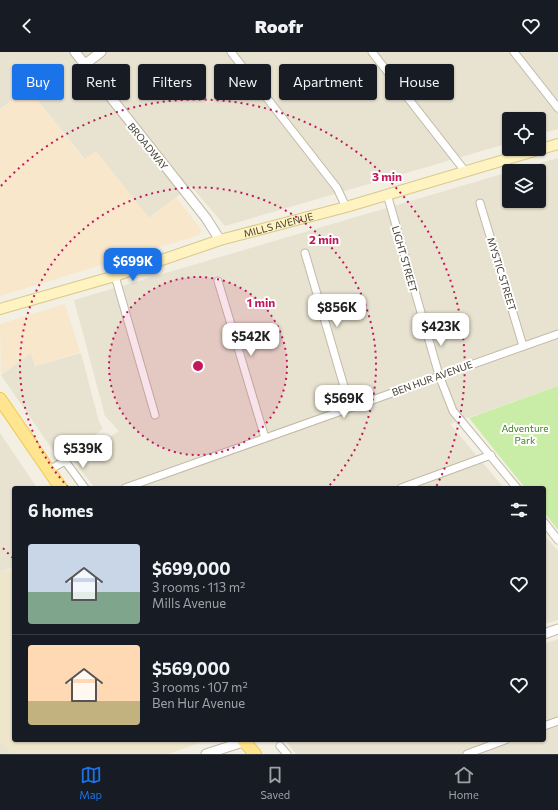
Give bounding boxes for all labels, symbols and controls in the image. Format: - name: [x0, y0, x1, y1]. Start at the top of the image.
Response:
- icon: back: [16, 15, 38, 37]
- text: Roofr: [255, 15, 303, 37]
- icon: heart: [520, 15, 542, 37]
- chip: Buy: [12, 64, 64, 100]
- chip: Rent: [72, 64, 130, 100]
- chip: Filters: [138, 64, 206, 100]
- chip: New: [214, 64, 271, 100]
- chip: Apartment: [279, 64, 377, 100]
- chip: House: [385, 64, 454, 100]
- map controls: [502, 112, 546, 208]
- button: locate: [502, 112, 546, 156]
- street label: BROADWAY: [125, 120, 171, 172]
- button: layers: [502, 164, 546, 208]
- text: 3 min: [372, 169, 402, 183]
- street label: MILLS AVENUE: [242, 210, 315, 240]
- street label: LIGHT STREET: [390, 224, 420, 294]
- text: 2 min: [309, 232, 339, 246]
- street label: MYSTIC STREET: [485, 236, 519, 313]
- pin: $699K: [105, 248, 161, 282]
- text: $699K: [113, 253, 153, 269]
- pin: $856K: [309, 294, 365, 328]
- text: 1 min: [247, 295, 275, 309]
- text: $856K: [317, 299, 357, 315]
- pin: $423K: [413, 313, 469, 347]
- text: $423K: [421, 318, 461, 334]
- pin: $542K: [223, 323, 279, 357]
- text: $542K: [231, 328, 271, 344]
- street label: BEN HUR AVENUE: [390, 358, 474, 398]
- centre of rings: [191, 359, 205, 373]
- pin: $569K: [316, 385, 372, 419]
- text: $569K: [324, 390, 364, 406]
- park label: Adventure Park: [501, 422, 549, 446]
- pin: $539K: [55, 435, 111, 469]
- text: $539K: [63, 440, 103, 456]
- icon: filters: [508, 499, 530, 521]
- text: 6 homes: [28, 500, 93, 521]
- text: $699,000: [152, 558, 231, 579]
- icon: home: [60, 560, 108, 608]
- icon: heart: [508, 573, 530, 595]
- text: 3 rooms · 113 m²: [152, 579, 245, 595]
- text: Mills Avenue: [152, 595, 226, 611]
- text: $569,000: [152, 658, 230, 679]
- icon: home: [60, 661, 108, 709]
- icon: heart: [508, 674, 530, 696]
- text: 3 rooms · 107 m²: [152, 679, 248, 695]
- text: Ben Hur Avenue: [152, 695, 245, 711]
- tab: Map: [79, 764, 102, 801]
- tab: Saved: [260, 764, 290, 801]
- tab: Home: [449, 764, 479, 801]

